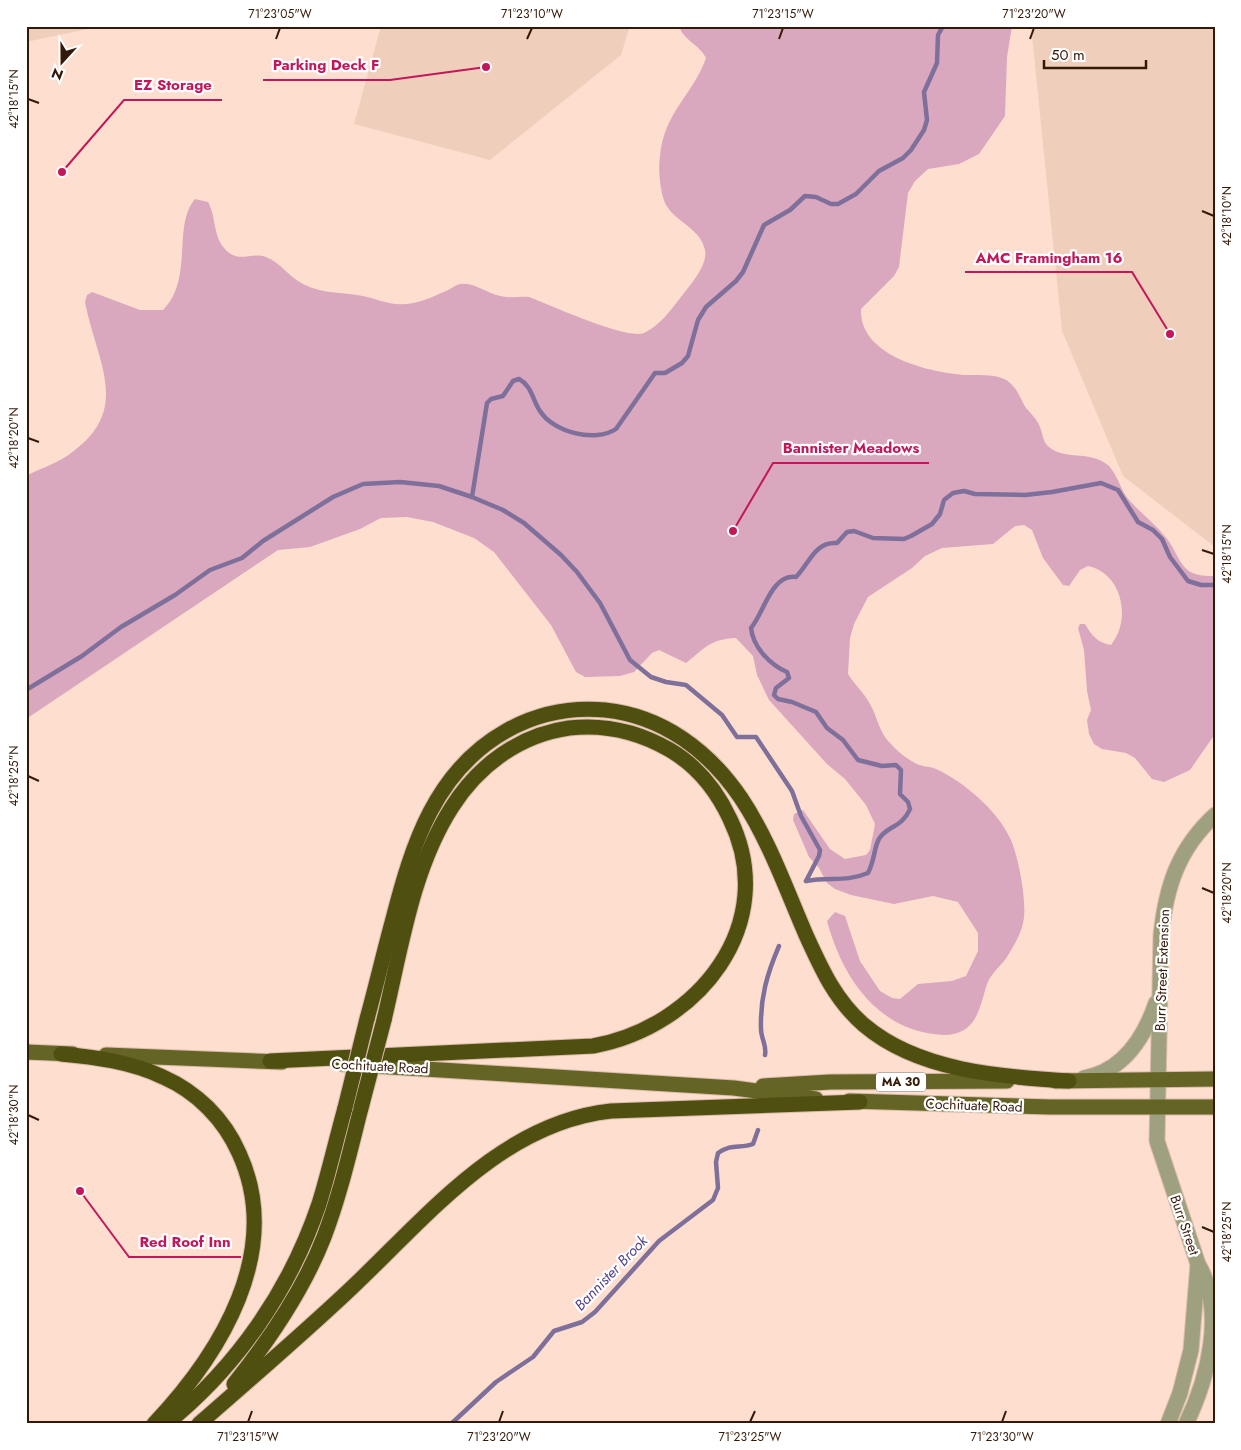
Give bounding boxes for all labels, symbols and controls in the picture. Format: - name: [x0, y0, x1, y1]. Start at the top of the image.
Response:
- text: 71°23'05"W: [248, 5, 312, 23]
- text: 71°23'10"W: [501, 5, 563, 23]
- text: 71°23'15"W: [752, 5, 814, 23]
- text: 71°23'20"W: [1002, 5, 1066, 23]
- north arrow: [38, 38, 88, 88]
- scale bar: [1044, 38, 1146, 70]
- text: 50 m: [1051, 44, 1085, 66]
- callout: Parking Deck F: [263, 50, 390, 80]
- text: Parking Deck F: [273, 54, 379, 76]
- text: N: [49, 63, 66, 85]
- text: 42°18'15"N: [5, 69, 23, 129]
- callout: EZ Storage: [124, 70, 222, 100]
- text: EZ Storage: [134, 74, 212, 96]
- text: 42°18'10"N: [1218, 186, 1236, 246]
- callout: AMC Framingham 16: [965, 242, 1132, 272]
- text: AMC Framingham 16: [975, 247, 1122, 269]
- text: 42°18'20"N: [5, 407, 23, 469]
- callout: Bannister Meadows: [773, 433, 929, 463]
- text: Bannister Meadows: [783, 437, 919, 459]
- text: 42°18'15"N: [1218, 524, 1236, 584]
- text: 42°18'25"N: [5, 745, 23, 807]
- text: 42°18'20"N: [1218, 862, 1236, 924]
- street label: Burr Street Extension: [1150, 909, 1174, 1031]
- street label: Cochituate Road: [331, 1053, 429, 1079]
- road number: MA 30: [876, 1072, 926, 1092]
- text: 42°18'30"N: [5, 1084, 23, 1146]
- street label: Cochituate Road: [925, 1093, 1023, 1117]
- street label: Burr Street: [1165, 1192, 1205, 1258]
- text: 42°18'25"N: [1218, 1201, 1236, 1263]
- callout: Red Roof Inn: [129, 1227, 241, 1257]
- water label: Bannister Brook: [569, 1230, 653, 1316]
- text: Red Roof Inn: [139, 1231, 231, 1253]
- text: 71°23'15"W: [217, 1428, 279, 1446]
- text: 71°23'20"W: [467, 1428, 531, 1446]
- text: 71°23'25"W: [719, 1428, 782, 1446]
- text: 71°23'30"W: [970, 1428, 1034, 1446]

